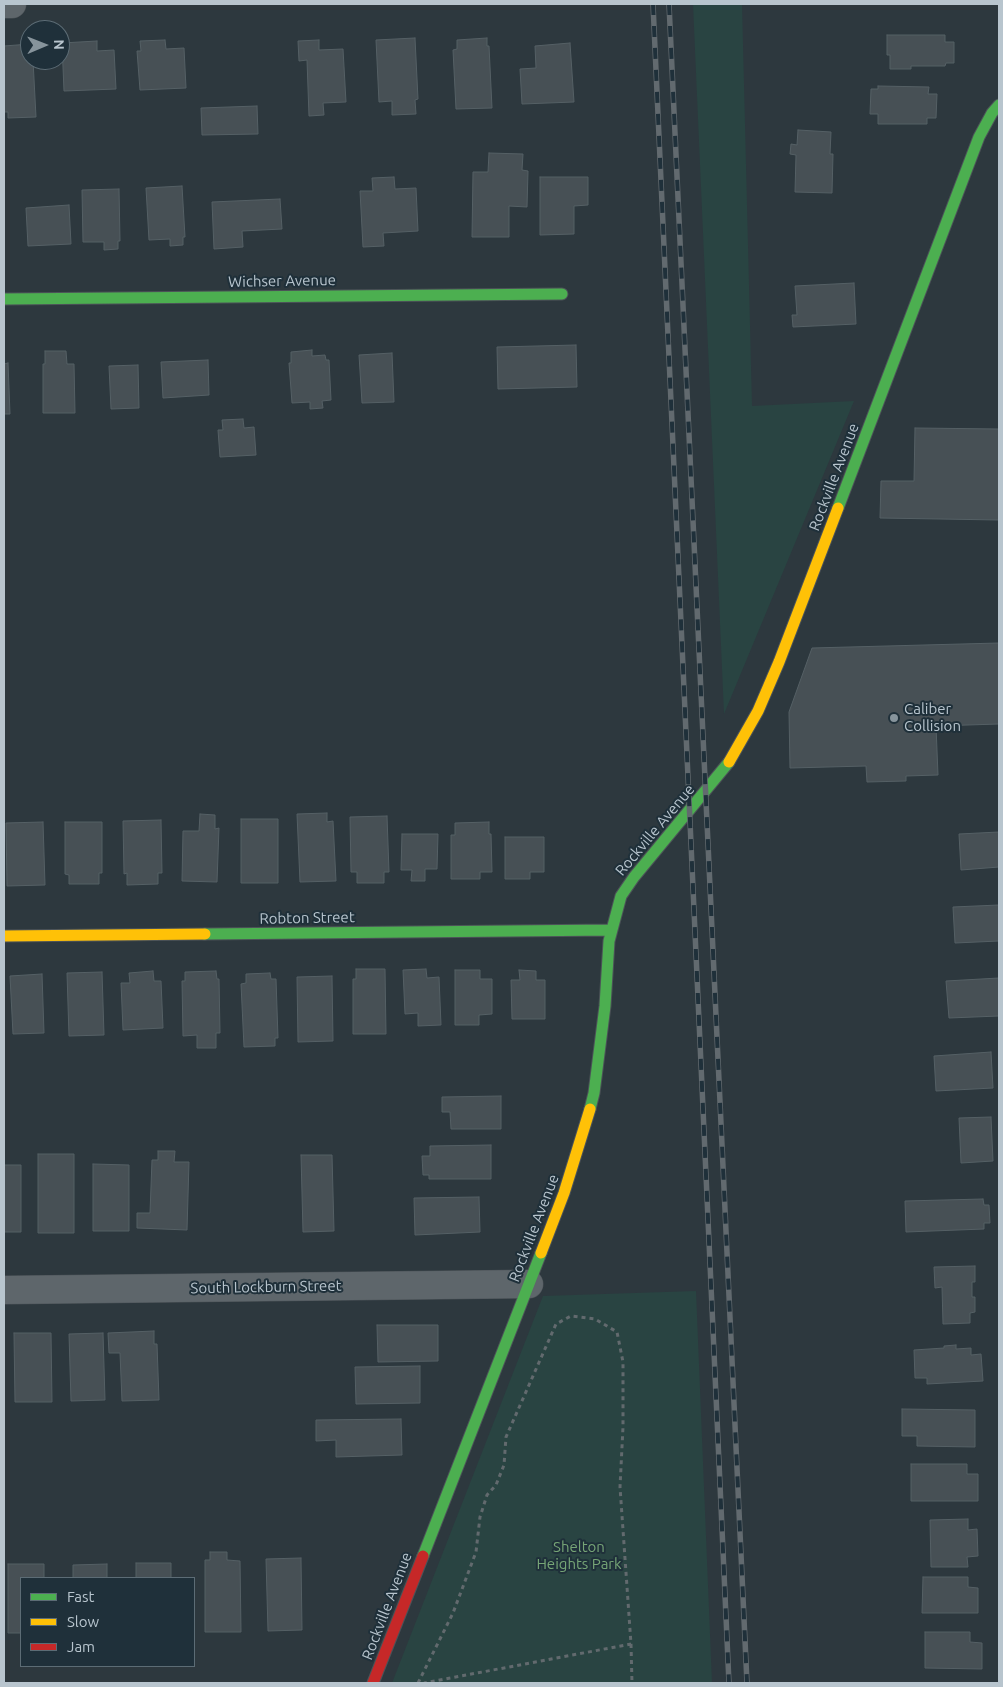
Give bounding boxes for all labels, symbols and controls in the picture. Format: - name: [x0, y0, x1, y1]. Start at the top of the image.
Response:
- north arrow: [20, 20, 70, 70]
- text: N: [51, 39, 67, 50]
- street label: Wichser Avenue: [228, 271, 336, 291]
- street label: Rockville Avenue: [805, 421, 863, 533]
- place label: Caliber Collision: [904, 700, 961, 735]
- marker: Caliber Collision: [888, 712, 900, 724]
- street label: Rockville Avenue: [612, 781, 698, 879]
- street label: Robton Street: [259, 908, 355, 928]
- street label: Rockville Avenue: [505, 1172, 563, 1284]
- street label: South Lockburn Street: [190, 1277, 342, 1297]
- park label: Shelton Heights Park: [536, 1538, 622, 1573]
- street label: Rockville Avenue: [358, 1550, 416, 1662]
- legend: [20, 1577, 195, 1667]
- text: Fast: [67, 1588, 94, 1605]
- text: Slow: [67, 1613, 99, 1630]
- text: Jam: [67, 1638, 95, 1655]

